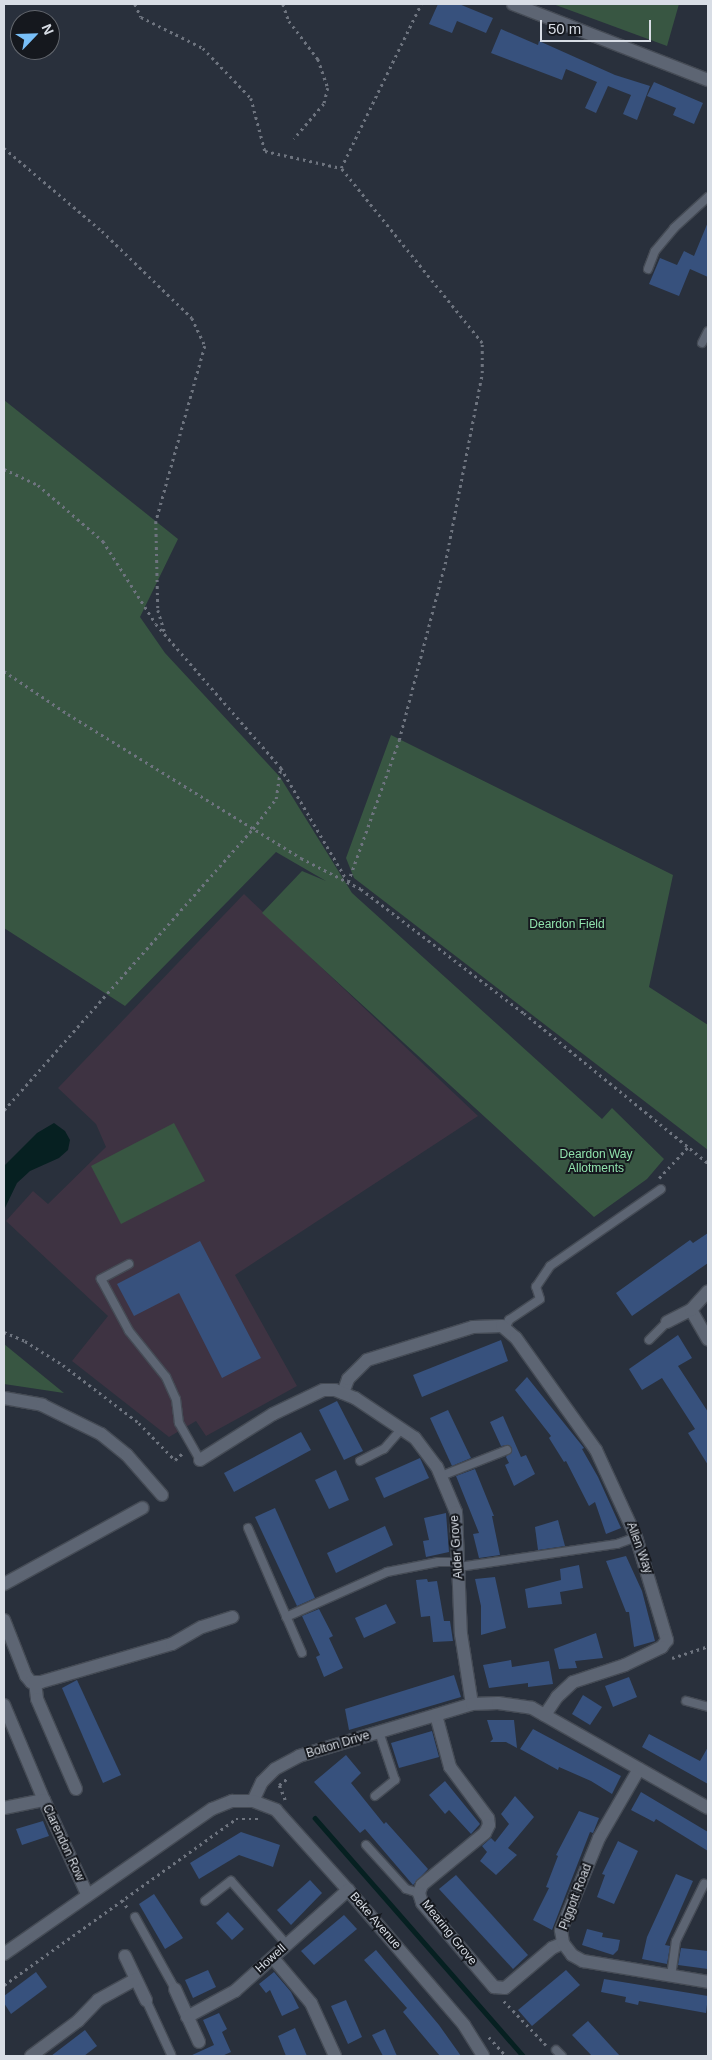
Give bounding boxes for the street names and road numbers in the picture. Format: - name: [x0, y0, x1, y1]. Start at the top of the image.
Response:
- street label: Alder Grove: [448, 1515, 466, 1579]
- street label: Allen Way: [623, 1520, 655, 1576]
- street label: Bolton Drive: [305, 1729, 371, 1761]
- street label: Clarendon Row: [39, 1802, 87, 1884]
- street label: Piggott Road: [557, 1862, 595, 1932]
- street label: Beke Avenue: [346, 1889, 404, 1953]
- street label: Mearing Grove: [418, 1898, 480, 1968]
- street label: Howell: [253, 1942, 289, 1976]

